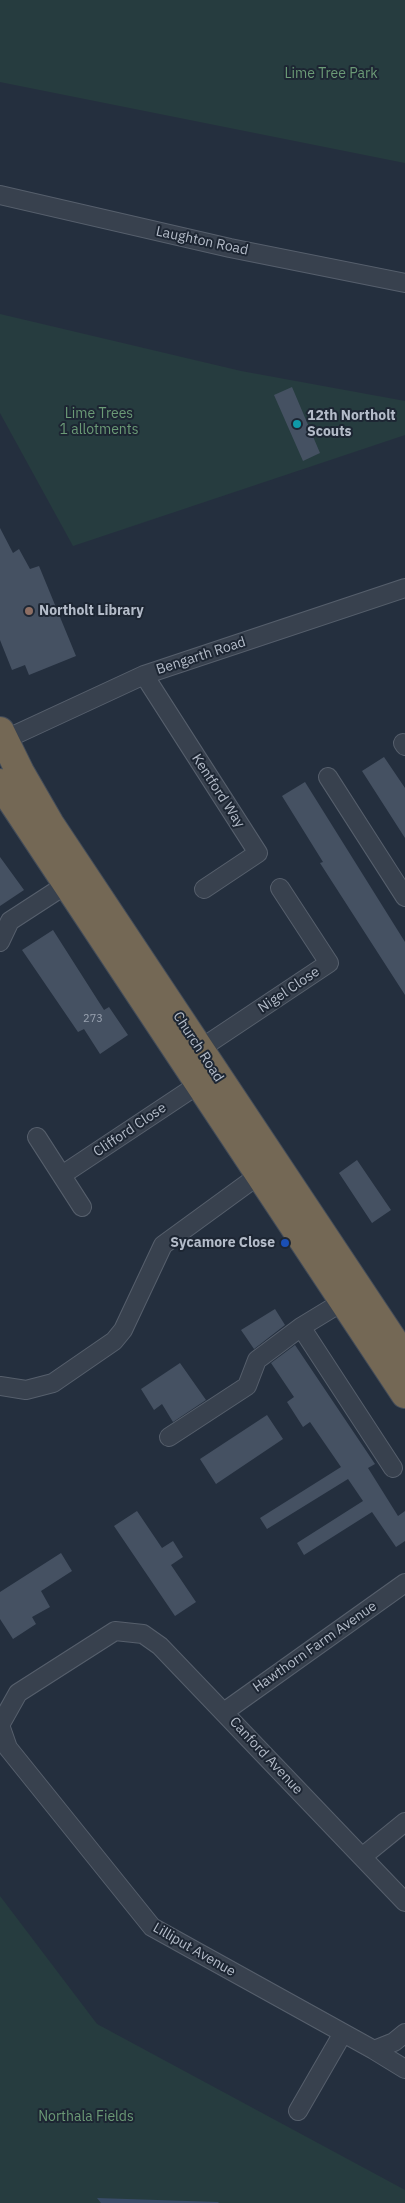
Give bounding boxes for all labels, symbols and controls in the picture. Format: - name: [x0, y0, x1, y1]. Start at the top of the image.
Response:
- park label: Lime Tree Park: [284, 66, 378, 82]
- street label: Laughton Road: [154, 223, 250, 259]
- park label: Lime Trees 1 allotments: [59, 406, 139, 438]
- place label: 12th Northolt Scouts: [307, 408, 396, 441]
- marker: 12th Northolt Scouts: [291, 418, 303, 430]
- place label: Northolt Library: [39, 603, 144, 619]
- marker: Northolt Library: [23, 605, 35, 617]
- street label: Bengarth Road: [154, 634, 248, 678]
- street label: Kentford Way: [188, 751, 248, 831]
- street label: Nigel Close: [255, 963, 323, 1017]
- street label: Church Road: [169, 1009, 227, 1085]
- house number: 273: [83, 1012, 103, 1026]
- street label: Clifford Close: [90, 1099, 170, 1161]
- place label: Sycamore Close: [170, 1235, 275, 1251]
- marker: Sycamore Close: [279, 1237, 291, 1249]
- street label: Hawthorn Farm Avenue: [250, 1598, 380, 1696]
- street label: Canford Avenue: [226, 1714, 306, 1798]
- street label: Lilliput Avenue: [150, 1920, 238, 1980]
- park label: Northala Fields: [38, 2109, 134, 2125]

